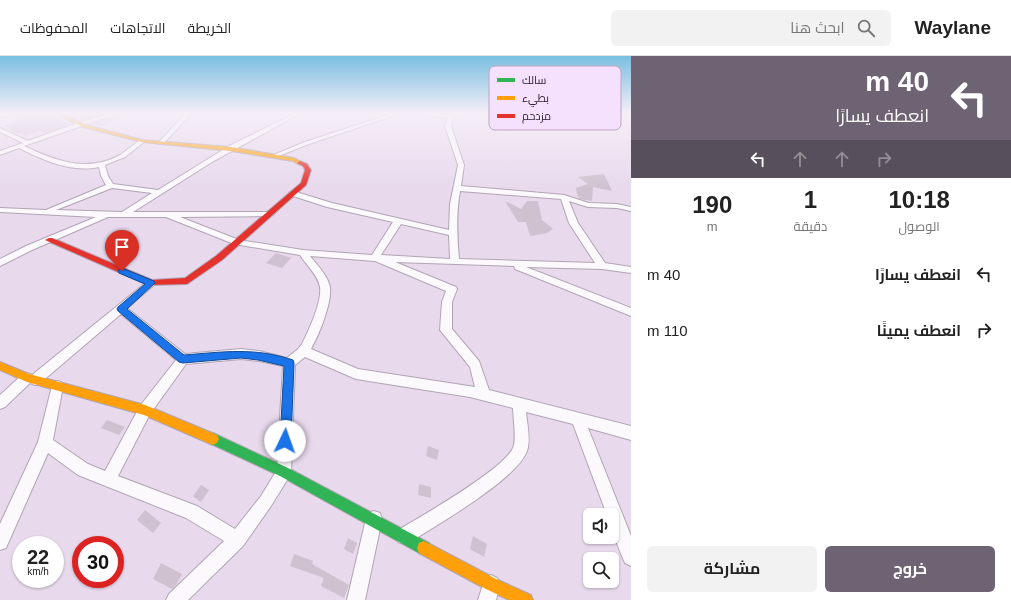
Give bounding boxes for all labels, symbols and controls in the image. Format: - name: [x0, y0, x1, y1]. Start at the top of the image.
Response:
- search box: [611, 10, 891, 46]
- icon: search: [855, 17, 877, 39]
- text: Waylane: [915, 17, 991, 38]
- text: ابحث هنا: [790, 19, 845, 36]
- text: المحفوظات: [20, 20, 88, 36]
- text: الاتجاهات: [110, 20, 166, 36]
- text: الخريطة: [188, 20, 231, 36]
- legend: [489, 66, 621, 130]
- text: 40 m: [865, 66, 929, 97]
- icon: left: [943, 72, 995, 124]
- text: سالك: [522, 74, 546, 86]
- text: بطيء: [522, 92, 549, 107]
- text: انعطف يسارًا: [835, 106, 929, 126]
- text: مزدحم: [522, 110, 551, 124]
- icon: left: [747, 148, 769, 170]
- icon: ahead: [789, 148, 811, 170]
- icon: ahead: [831, 148, 853, 170]
- icon: right: [873, 148, 895, 170]
- text: 1: [804, 186, 817, 213]
- text: 10:18: [888, 186, 950, 213]
- text: 190: [692, 191, 732, 218]
- text: m: [707, 219, 718, 234]
- text: دقيقة: [793, 219, 827, 234]
- text: الوصول: [898, 219, 940, 234]
- pin: [105, 230, 139, 271]
- icon: arrive: [111, 236, 133, 258]
- icon: left: [973, 263, 995, 285]
- text: 40 m: [647, 266, 680, 283]
- text: انعطف يسارًا: [875, 266, 961, 283]
- icon: right: [973, 319, 995, 341]
- text: 110 m: [647, 322, 688, 339]
- text: انعطف يمينًا: [877, 322, 961, 339]
- position arrow: [264, 420, 306, 462]
- map controls: [583, 508, 619, 588]
- button: sound: [583, 508, 619, 544]
- speed limit sign: 30: [72, 536, 124, 588]
- text: 22: [27, 546, 49, 568]
- button: مشاركة: [647, 546, 817, 592]
- button: خروج: [825, 546, 995, 592]
- button: search: [583, 552, 619, 588]
- text: km/h: [27, 566, 49, 577]

